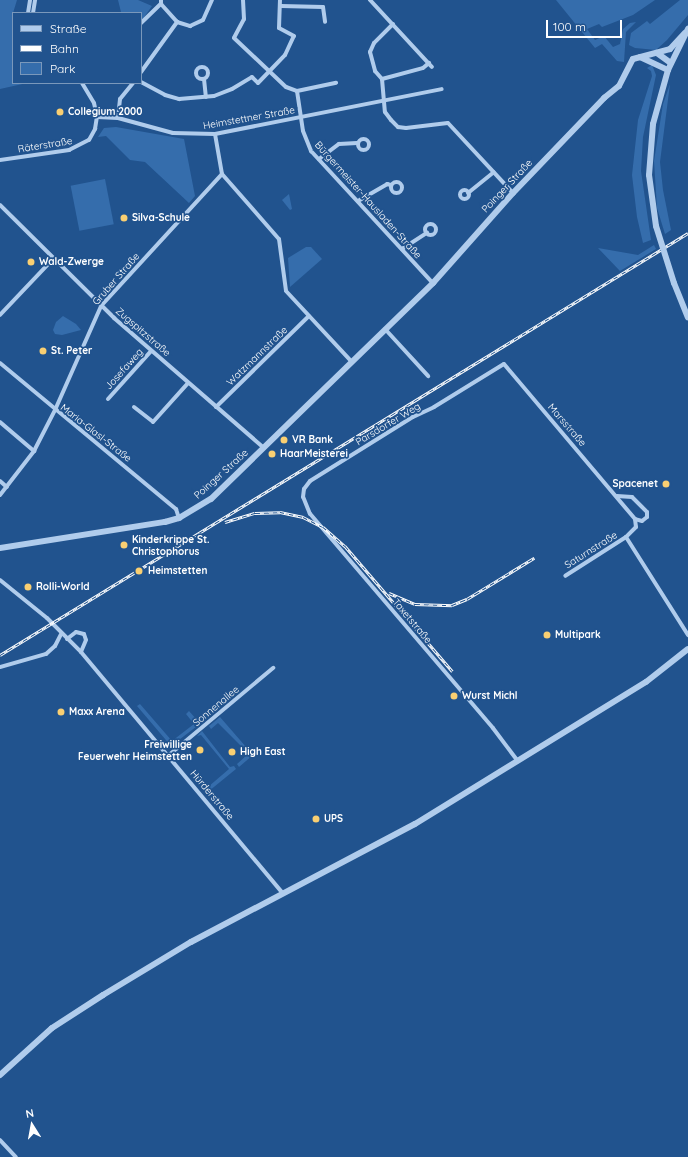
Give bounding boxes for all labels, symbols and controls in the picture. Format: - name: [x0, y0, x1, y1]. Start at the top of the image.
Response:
- legend: [12, 12, 142, 84]
- scale bar: [548, 12, 624, 38]
- text: 100 m: [553, 19, 586, 34]
- text: Straße: [50, 21, 87, 36]
- text: Bahn: [50, 41, 79, 56]
- text: Park: [50, 61, 75, 76]
- street label: Heimstettner Straße: [202, 104, 296, 132]
- place label: Collegium 2000: [68, 106, 142, 118]
- marker: Collegium 2000: [55, 107, 65, 117]
- street label: Räterstraße: [17, 135, 73, 155]
- street label: Bürgermeister-Hausladen-Straße: [312, 139, 424, 261]
- street label: Poinger Straße: [479, 157, 535, 215]
- place label: Silva-Schule: [132, 212, 190, 224]
- marker: Silva-Schule: [119, 213, 129, 223]
- street label: Gruber Straße: [90, 250, 142, 308]
- place label: Wald-Zwerge: [39, 256, 104, 268]
- marker: Wald-Zwerge: [26, 257, 36, 267]
- street label: Zugspitzstraße: [113, 305, 173, 359]
- street label: Watzmannstraße: [224, 324, 290, 388]
- place label: St. Peter: [51, 345, 92, 357]
- marker: St. Peter: [38, 346, 48, 356]
- street label: Josefaweg: [102, 346, 146, 392]
- street label: Parsdorfer Weg: [354, 400, 422, 448]
- street label: Maria-Glasl-Straße: [58, 401, 134, 465]
- street label: Marsstraße: [545, 401, 589, 449]
- place label: VR Bank: [292, 434, 333, 446]
- marker: VR Bank: [279, 435, 289, 445]
- street label: Poinger Straße: [191, 447, 251, 501]
- place label: HaarMeisterei: [280, 448, 348, 460]
- marker: HaarMeisterei: [267, 449, 277, 459]
- place label: Spacenet: [612, 478, 658, 490]
- marker: Spacenet: [661, 479, 671, 489]
- street label: Saturnstraße: [562, 529, 620, 571]
- place label: Kinderkrippe St. Christophorus: [132, 533, 210, 556]
- marker: Kinderkrippe St. Christophorus: [119, 540, 129, 550]
- marker: Heimstetten: [133, 565, 145, 577]
- place label: Heimstetten: [148, 565, 207, 577]
- place label: Rolli-World: [36, 581, 90, 593]
- marker: Rolli-World: [23, 582, 33, 592]
- street label: Taxetstraße: [390, 596, 434, 646]
- place label: Multipark: [555, 629, 601, 641]
- marker: Multipark: [542, 630, 552, 640]
- street label: Sonnenallee: [190, 683, 242, 729]
- place label: Wurst Michl: [462, 690, 518, 702]
- marker: Wurst Michl: [449, 691, 459, 701]
- place label: Maxx Arena: [69, 706, 125, 718]
- marker: Maxx Arena: [56, 707, 66, 717]
- place label: Freiwillige Feuerwehr Heimstetten: [78, 738, 192, 762]
- marker: Freiwillige Feuerwehr Heimstetten: [195, 745, 205, 755]
- place label: High East: [240, 746, 285, 758]
- marker: High East: [227, 747, 237, 757]
- street label: Hürderstraße: [188, 768, 236, 822]
- place label: UPS: [324, 813, 343, 825]
- marker: UPS: [311, 814, 321, 824]
- north arrow: [12, 1105, 52, 1145]
- text: N: [24, 1106, 35, 1121]

